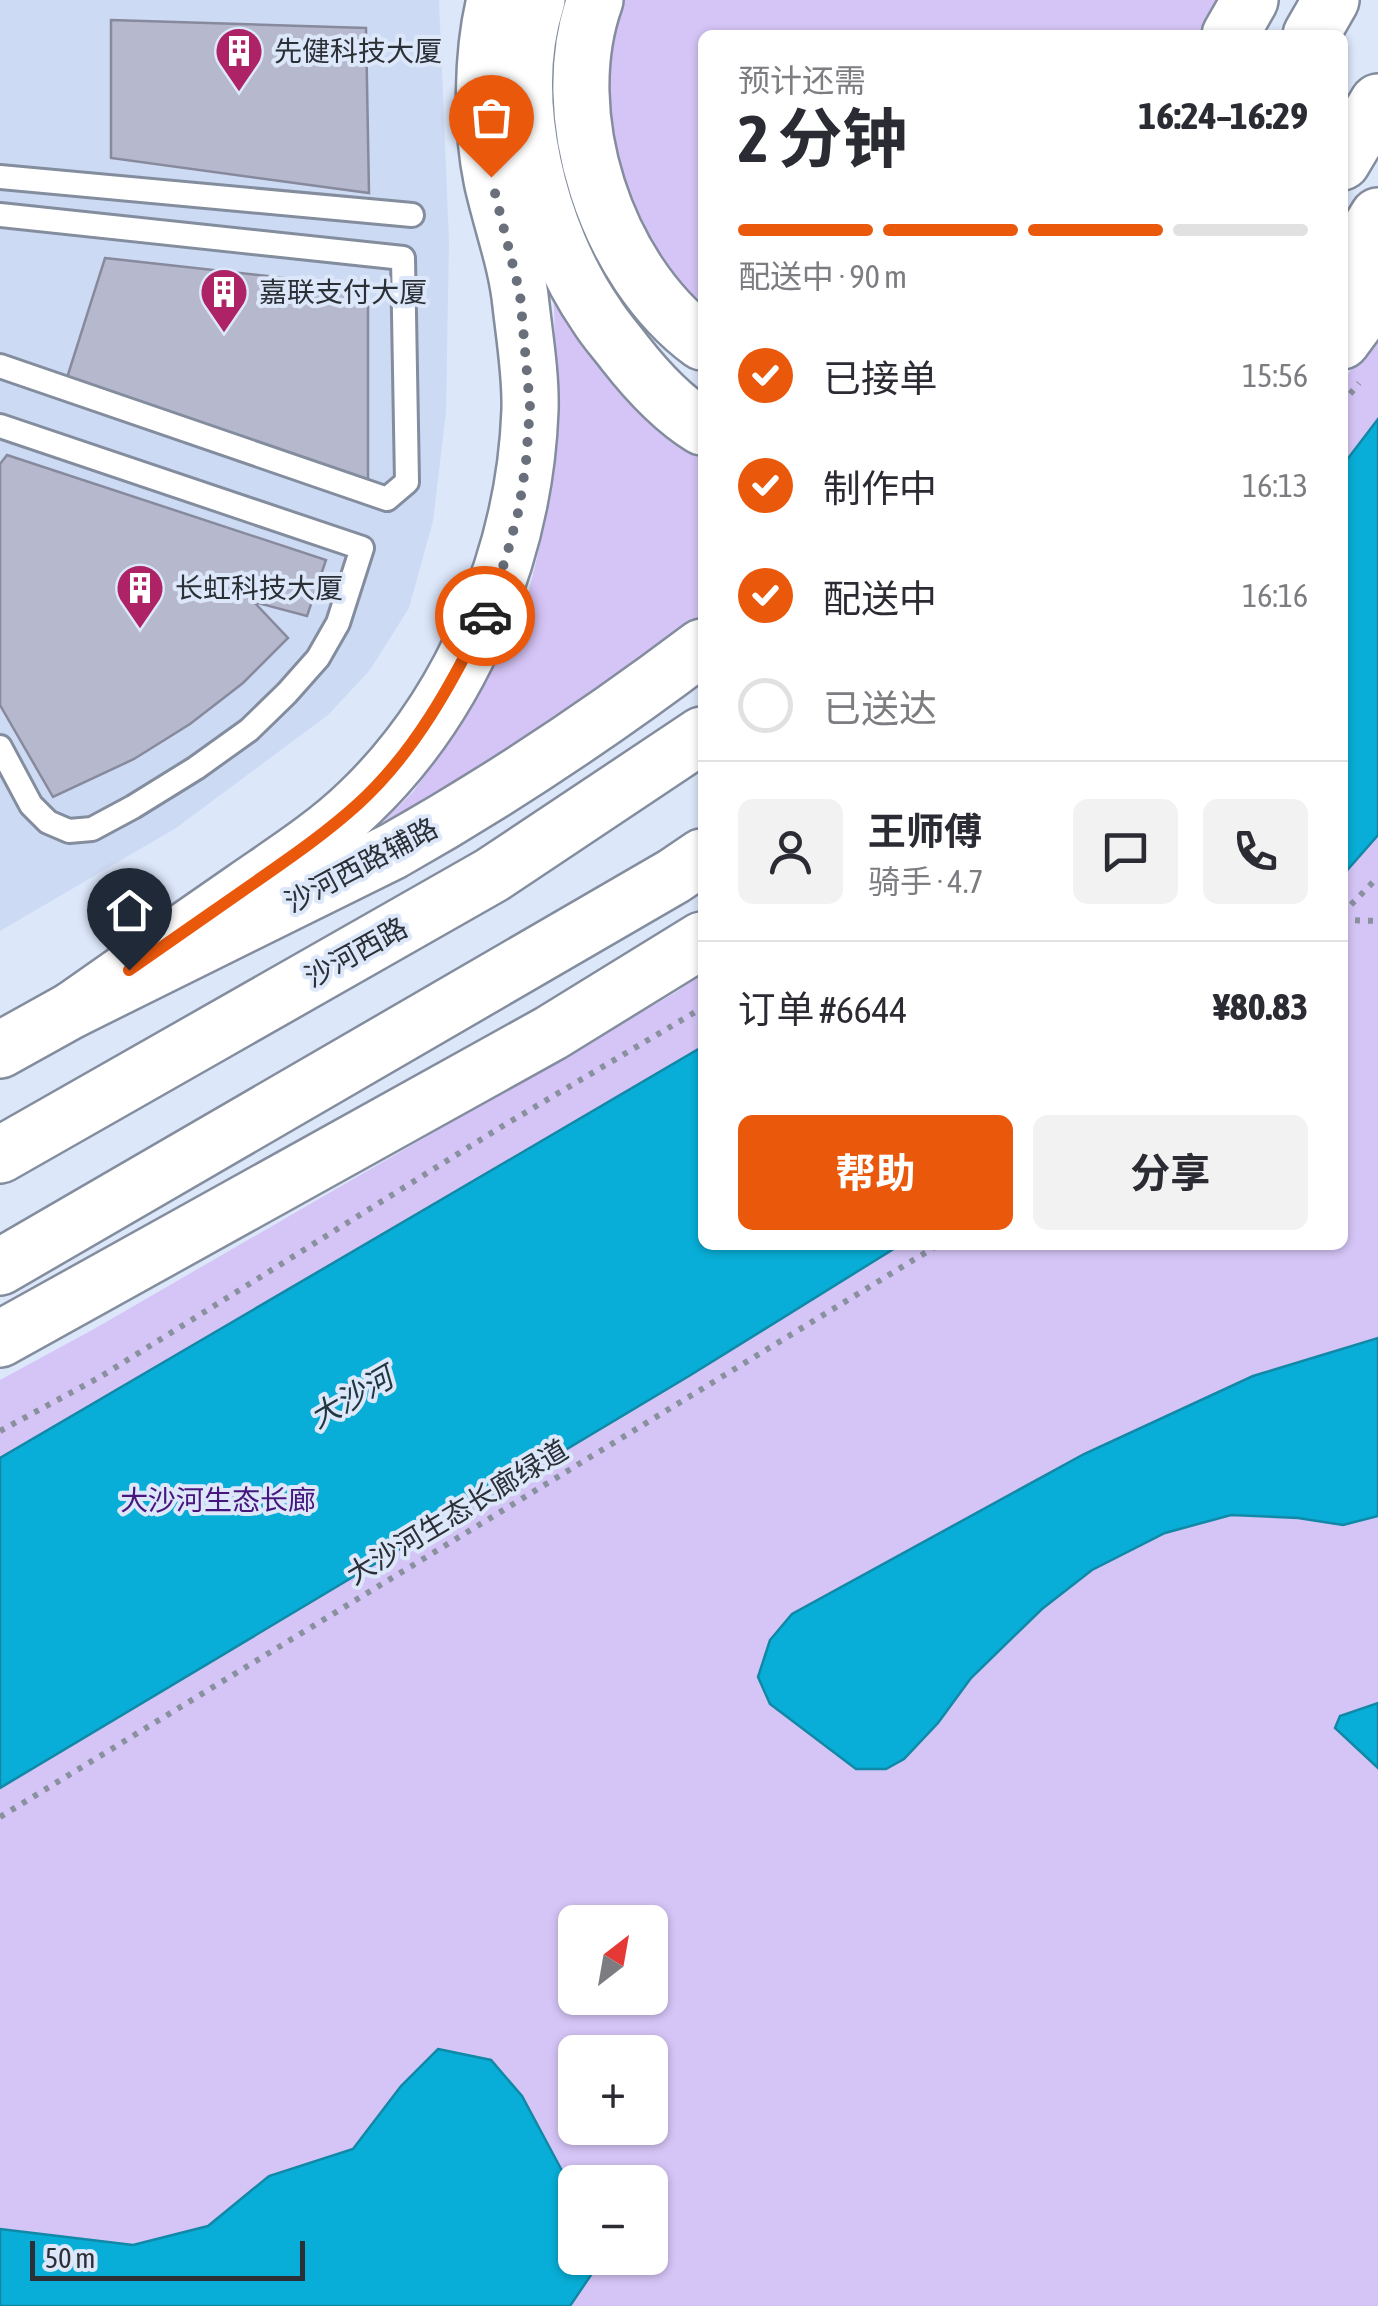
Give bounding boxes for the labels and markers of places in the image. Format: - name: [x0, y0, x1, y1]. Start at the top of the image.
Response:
- building icon: 先健科技大厦: [213, 25, 265, 93]
- place label: 先健科技大厦: [274, 35, 442, 67]
- pin: [449, 75, 534, 178]
- building icon: 嘉联支付大厦: [198, 266, 250, 334]
- place label: 嘉联支付大厦: [259, 276, 427, 308]
- building icon: 长虹科技大厦: [114, 562, 166, 630]
- place label: 长虹科技大厦: [175, 572, 343, 604]
- pin: [87, 868, 172, 971]

